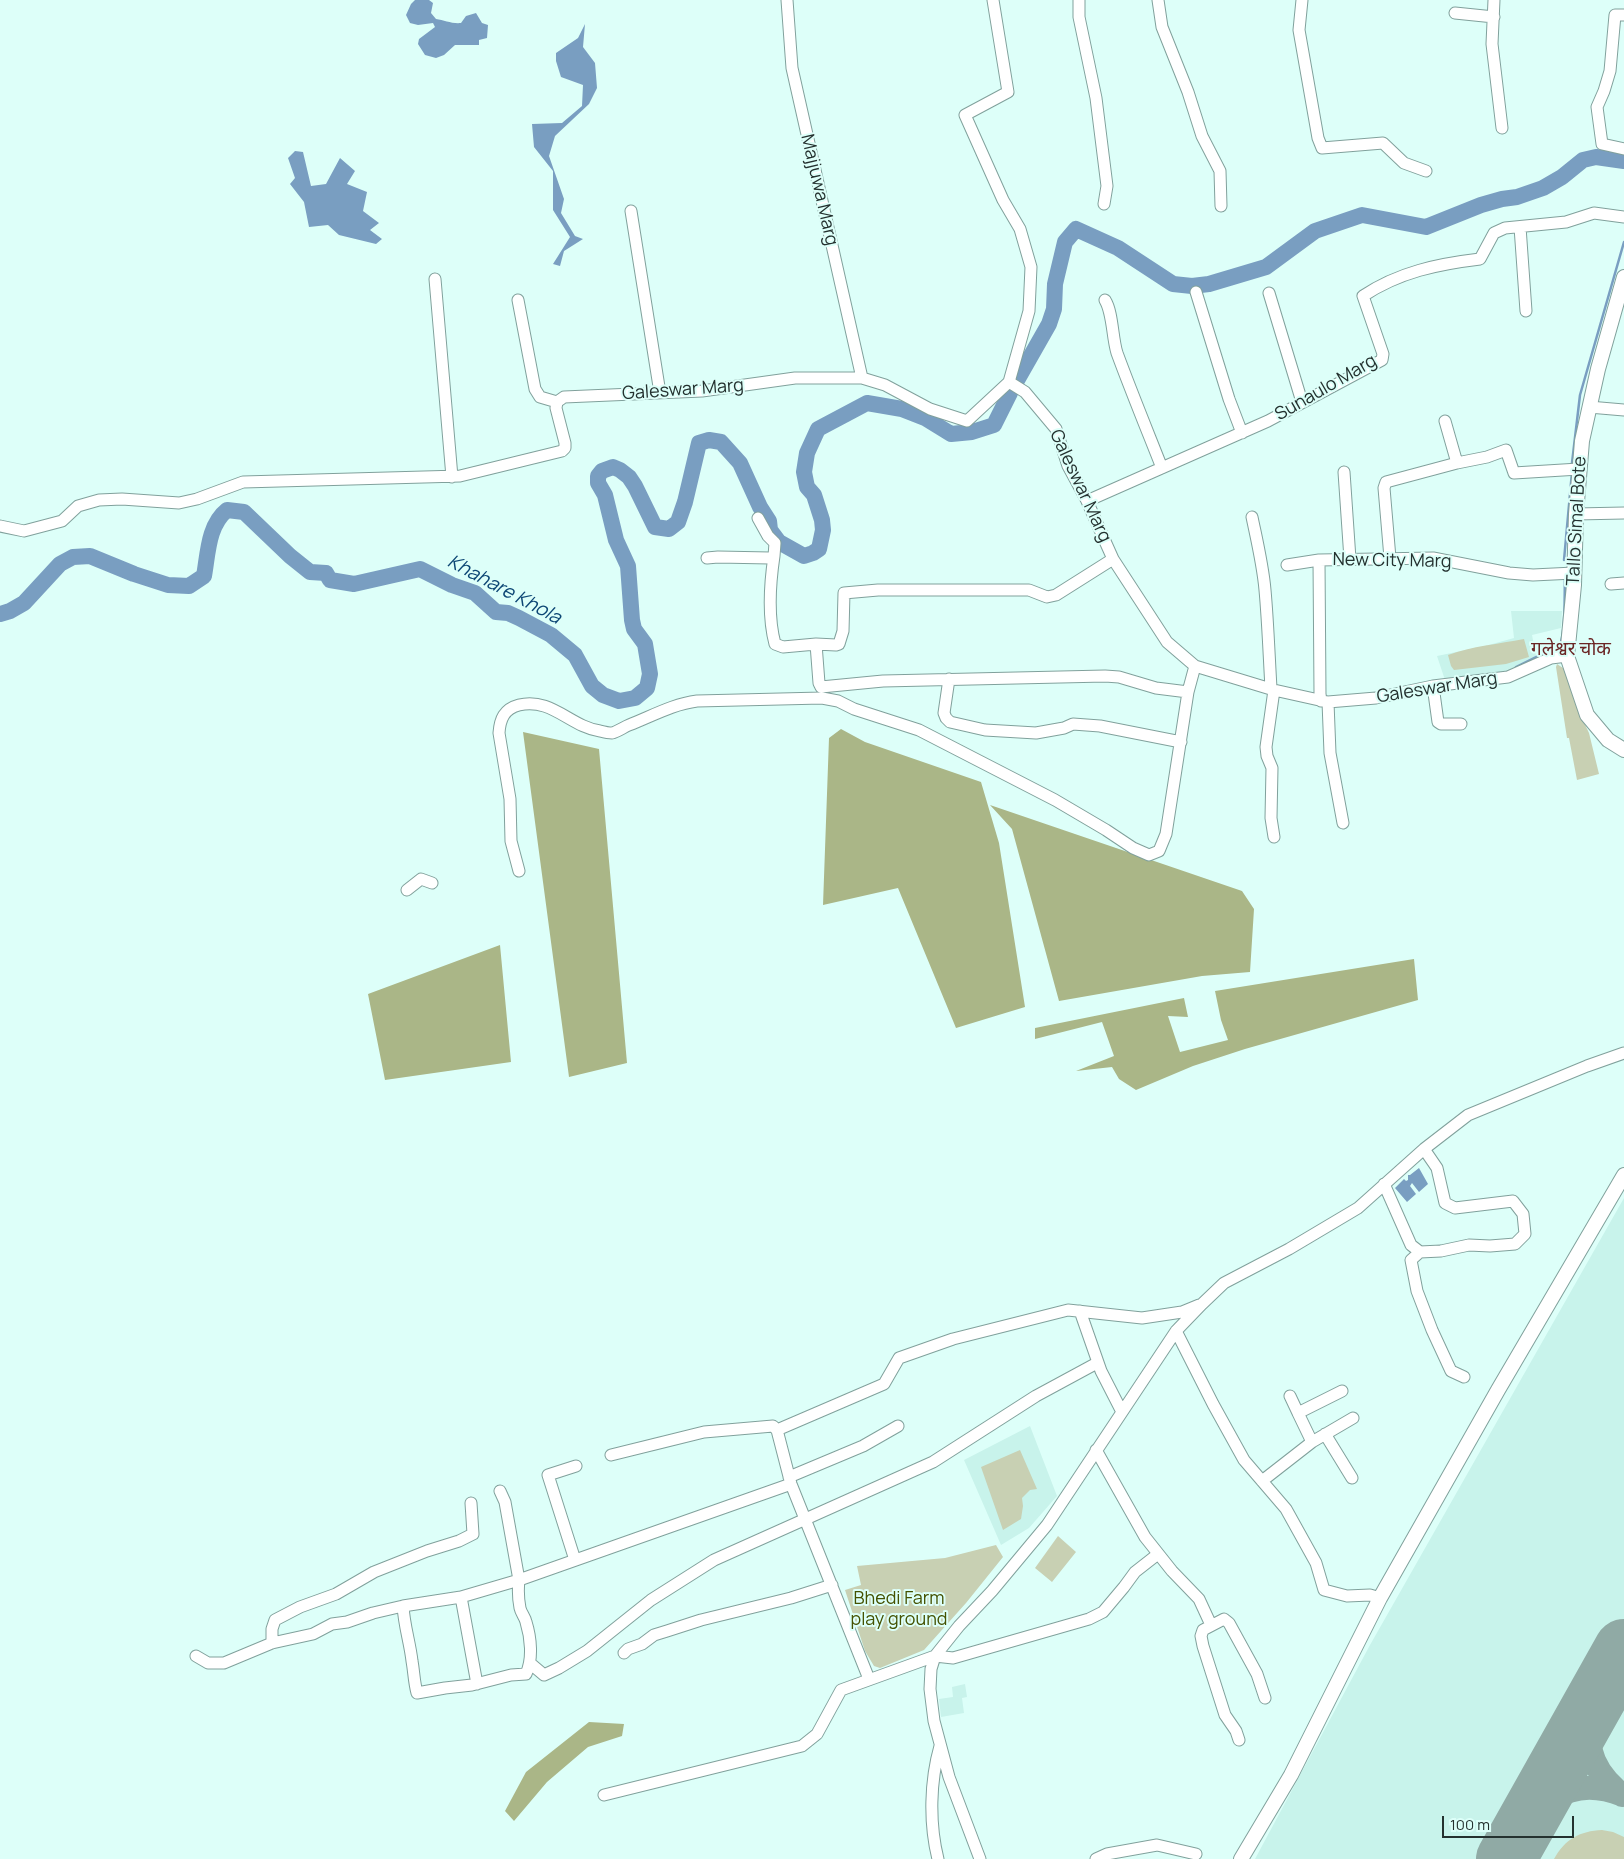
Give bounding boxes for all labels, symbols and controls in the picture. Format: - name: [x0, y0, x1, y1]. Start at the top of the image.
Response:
- street label: Majjuwa Marg: [796, 132, 842, 248]
- street label: Sunaulo Marg: [1271, 350, 1381, 426]
- street label: Galeswar Marg: [622, 375, 744, 405]
- street label: Galeswar Marg: [1044, 426, 1116, 546]
- street label: Tallo Simal Bote: [1563, 456, 1591, 586]
- street label: New City Marg: [1332, 549, 1452, 573]
- water label: Khahare Khola: [443, 551, 565, 629]
- district label: गलेश्वर चोक: [1531, 639, 1611, 661]
- street label: Galeswar Marg: [1375, 668, 1499, 708]
- park label: Bhedi Farm play ground: [850, 1588, 948, 1630]
- scale bar: [1444, 1806, 1576, 1838]
- text: 100 m: [1450, 1814, 1490, 1835]

